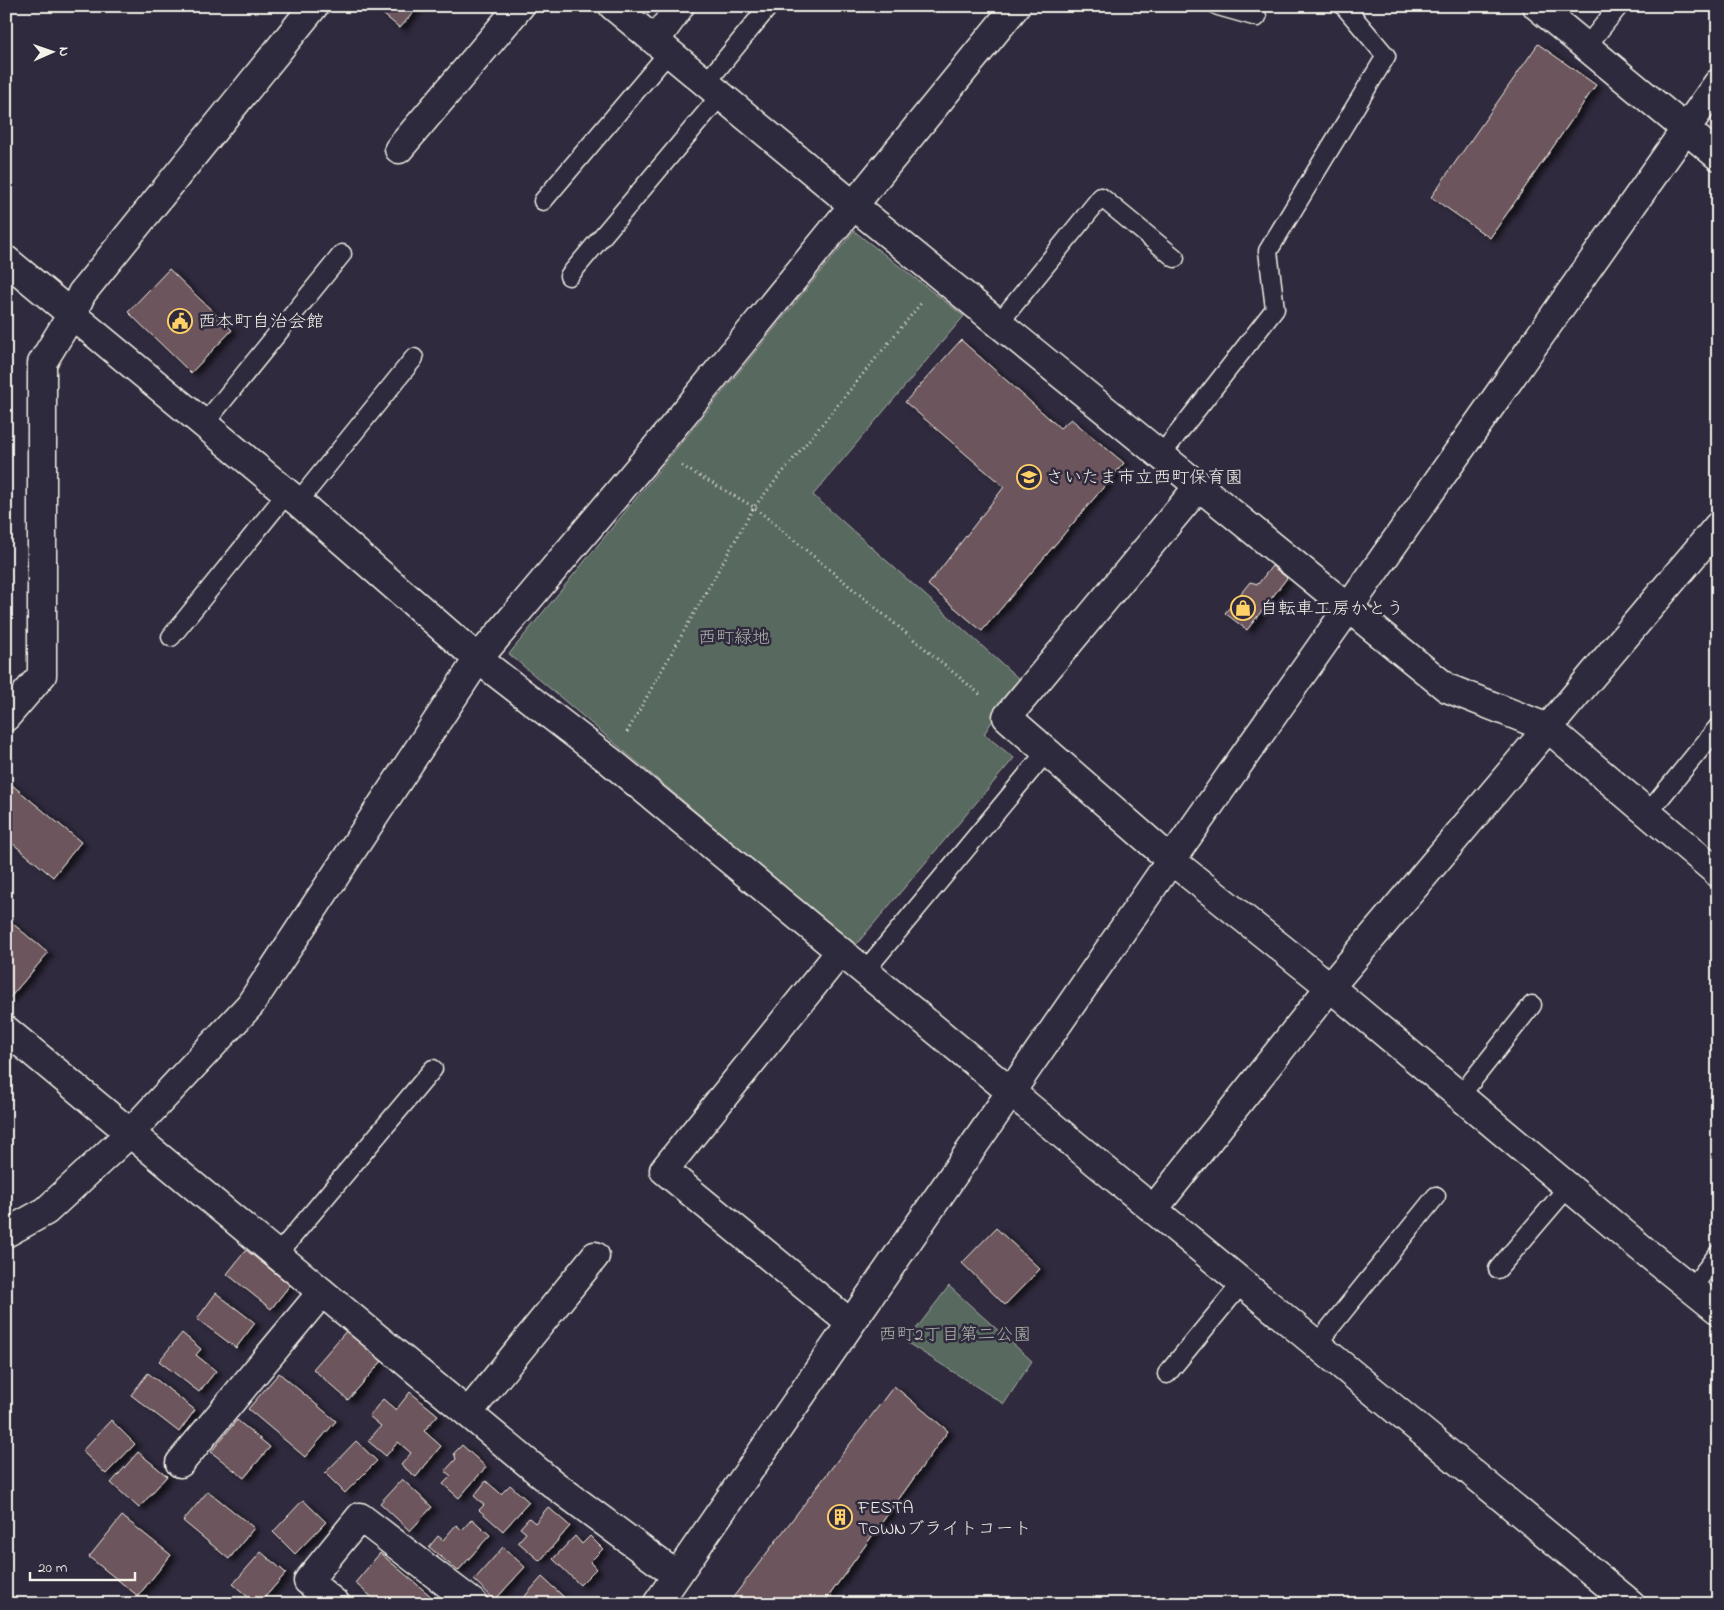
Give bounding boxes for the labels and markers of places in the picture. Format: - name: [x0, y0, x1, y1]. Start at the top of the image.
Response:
- public building icon: 西本町自治会館: [167, 308, 193, 334]
- place label: 西本町自治会館: [198, 310, 324, 336]
- school or university icon: さいたま市立西町保育園: [1016, 464, 1042, 490]
- place label: さいたま市立西町保育園: [1046, 466, 1243, 492]
- shop icon: 自転車工房かとう: [1230, 595, 1256, 621]
- place label: 自転車工房かとう: [1260, 597, 1404, 623]
- place label: FESTA TOWNブライトコート: [857, 1496, 1032, 1543]
- building icon: FESTA TOWNブライトコート: [827, 1504, 853, 1530]

